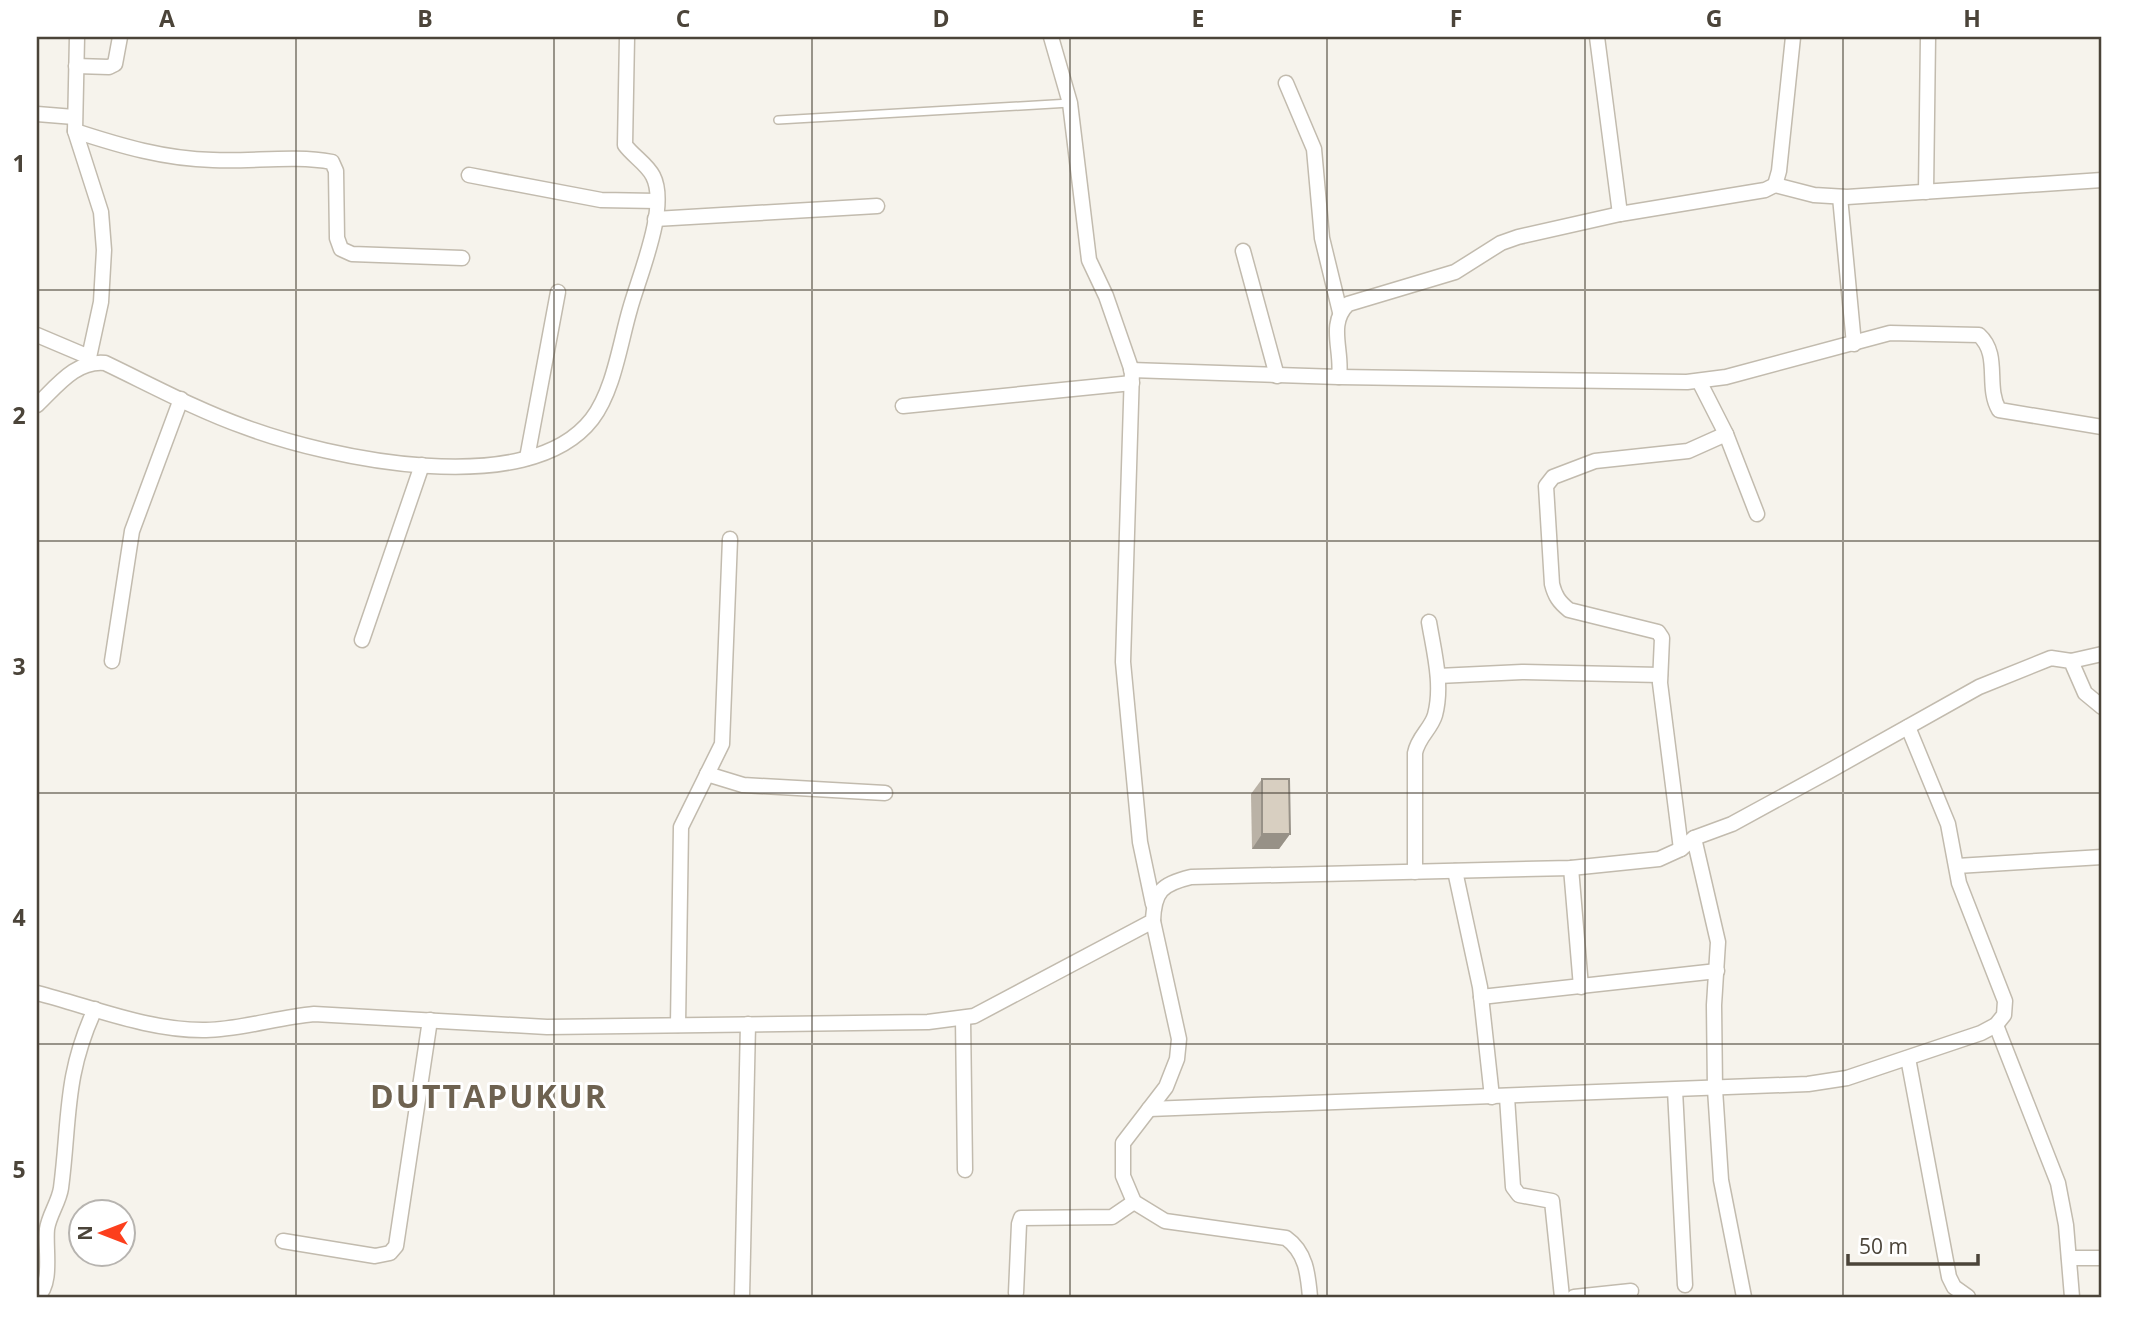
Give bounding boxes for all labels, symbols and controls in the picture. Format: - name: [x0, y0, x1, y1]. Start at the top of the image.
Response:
- text: A: [159, 2, 175, 34]
- text: B: [417, 2, 433, 34]
- text: C: [676, 2, 690, 34]
- text: D: [932, 2, 950, 34]
- text: E: [1192, 2, 1204, 34]
- text: F: [1450, 2, 1462, 34]
- text: G: [1706, 2, 1722, 34]
- text: H: [1963, 2, 1981, 34]
- text: 1: [12, 147, 26, 179]
- text: 2: [12, 399, 26, 431]
- text: 3: [12, 650, 26, 682]
- text: 4: [12, 901, 26, 933]
- district label: DUTTAPUKUR: [370, 1074, 608, 1117]
- text: 5: [12, 1153, 26, 1185]
- north arrow: [66, 1198, 136, 1268]
- scale bar: [1848, 1222, 1978, 1266]
- text: N: [72, 1225, 98, 1241]
- text: 50 m: [1859, 1232, 1908, 1260]

